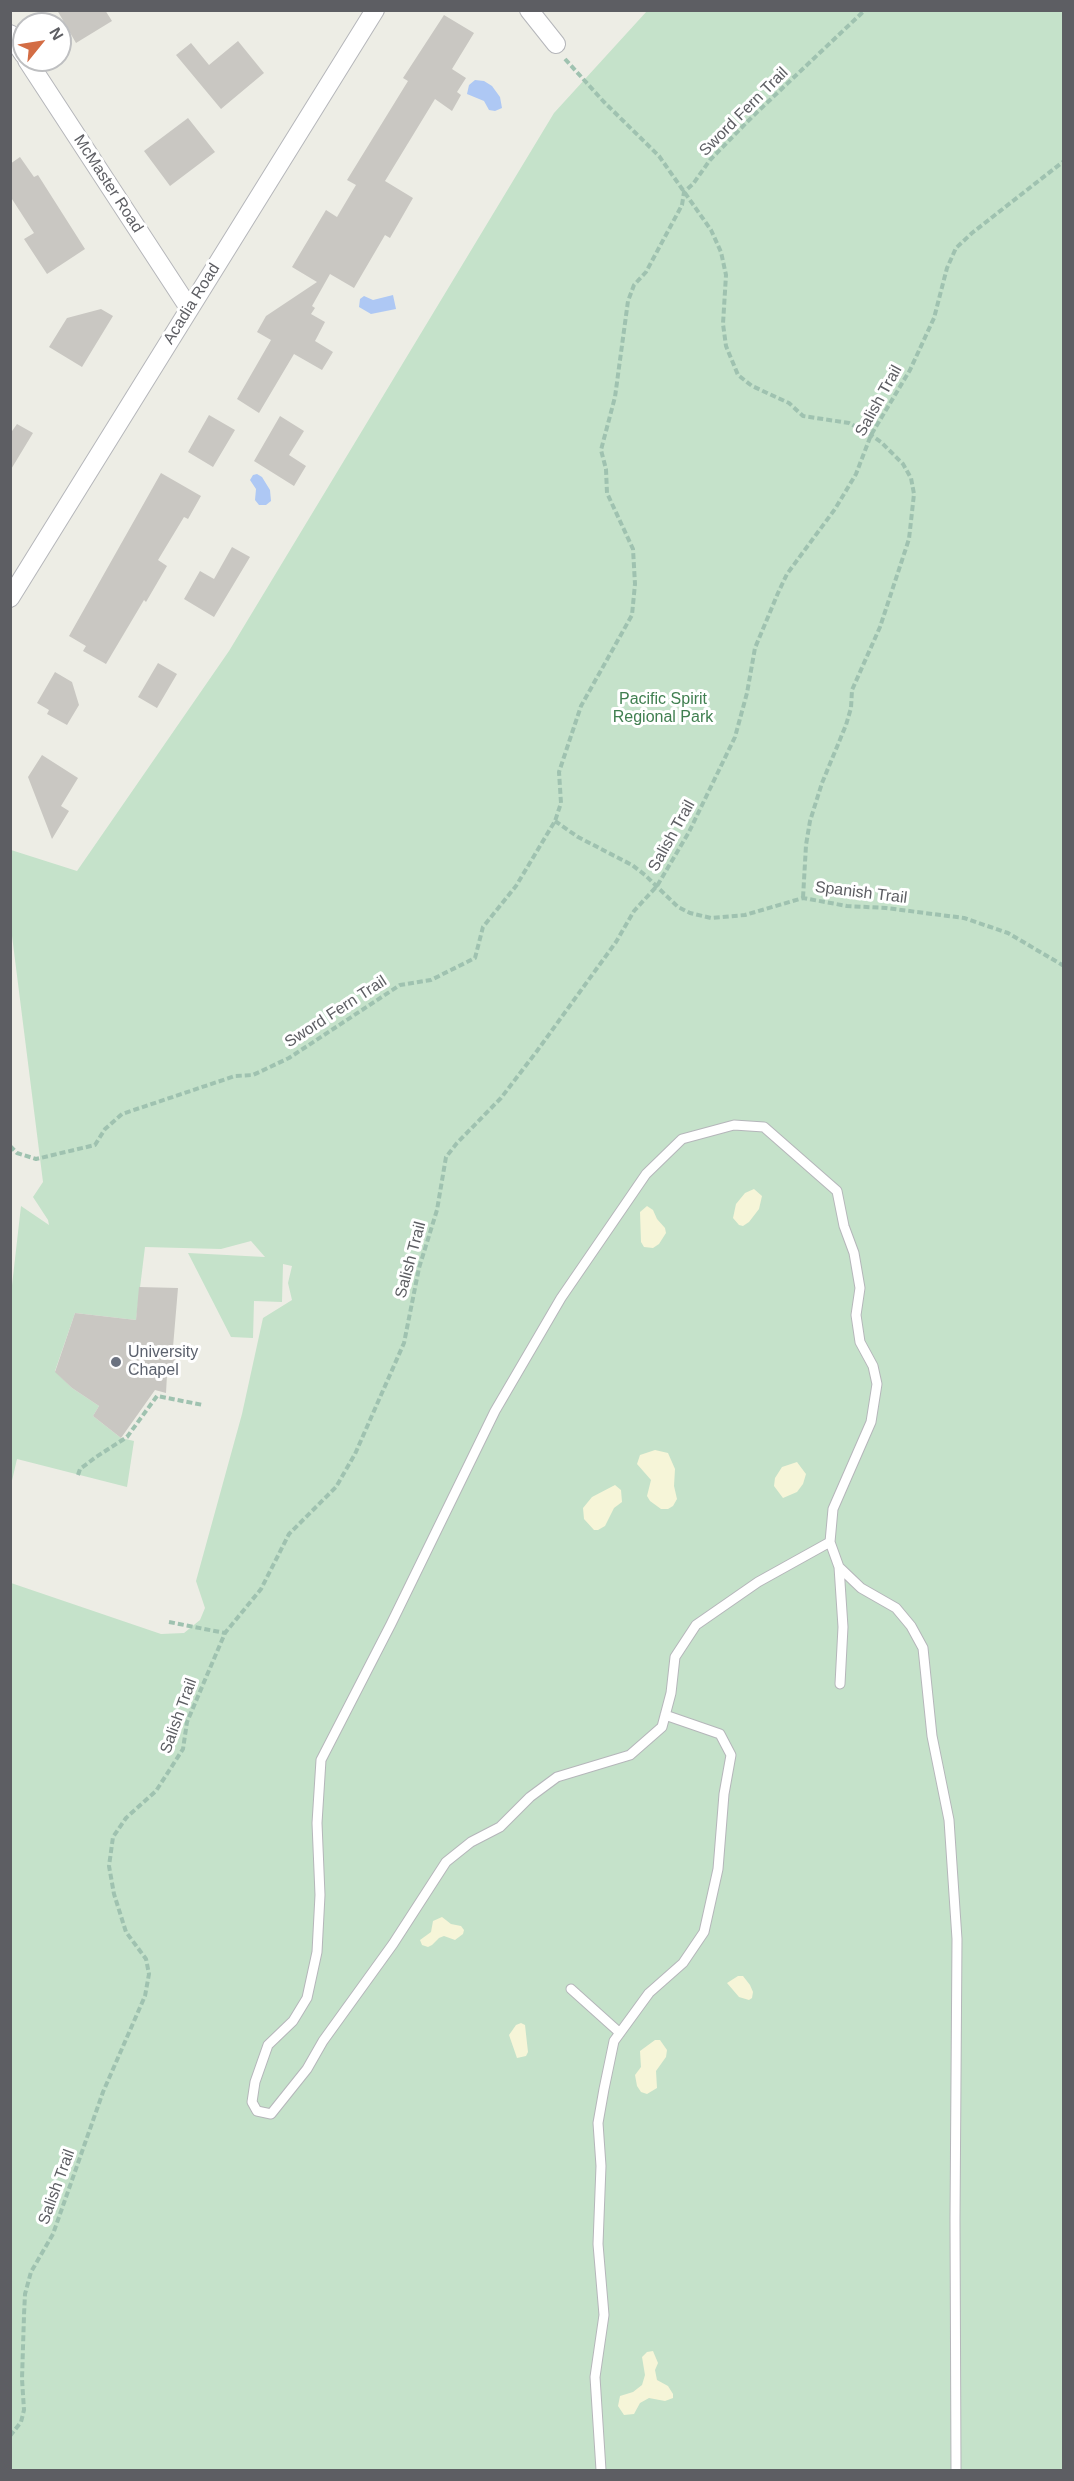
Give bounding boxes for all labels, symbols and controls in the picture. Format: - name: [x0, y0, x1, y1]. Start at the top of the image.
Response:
- north arrow: [12, 12, 72, 72]
- text: N: [46, 24, 67, 43]
- street label: Sword Fern Trail: [696, 64, 792, 160]
- street label: McMaster Road: [69, 131, 147, 237]
- street label: Acadia Road: [160, 260, 224, 348]
- street label: Salish Trail: [852, 362, 906, 440]
- park label: Pacific Spirit Regional Park: [613, 690, 713, 728]
- street label: Salish Trail: [645, 797, 699, 875]
- street label: Spanish Trail: [814, 878, 908, 908]
- street label: Sword Fern Trail: [281, 972, 391, 1052]
- street label: Salish Trail: [392, 1220, 430, 1300]
- place label: University Chapel: [128, 1343, 198, 1381]
- marker: University Chapel: [109, 1355, 123, 1369]
- street label: Salish Trail: [157, 1676, 201, 1756]
- street label: Salish Trail: [35, 2147, 79, 2227]

